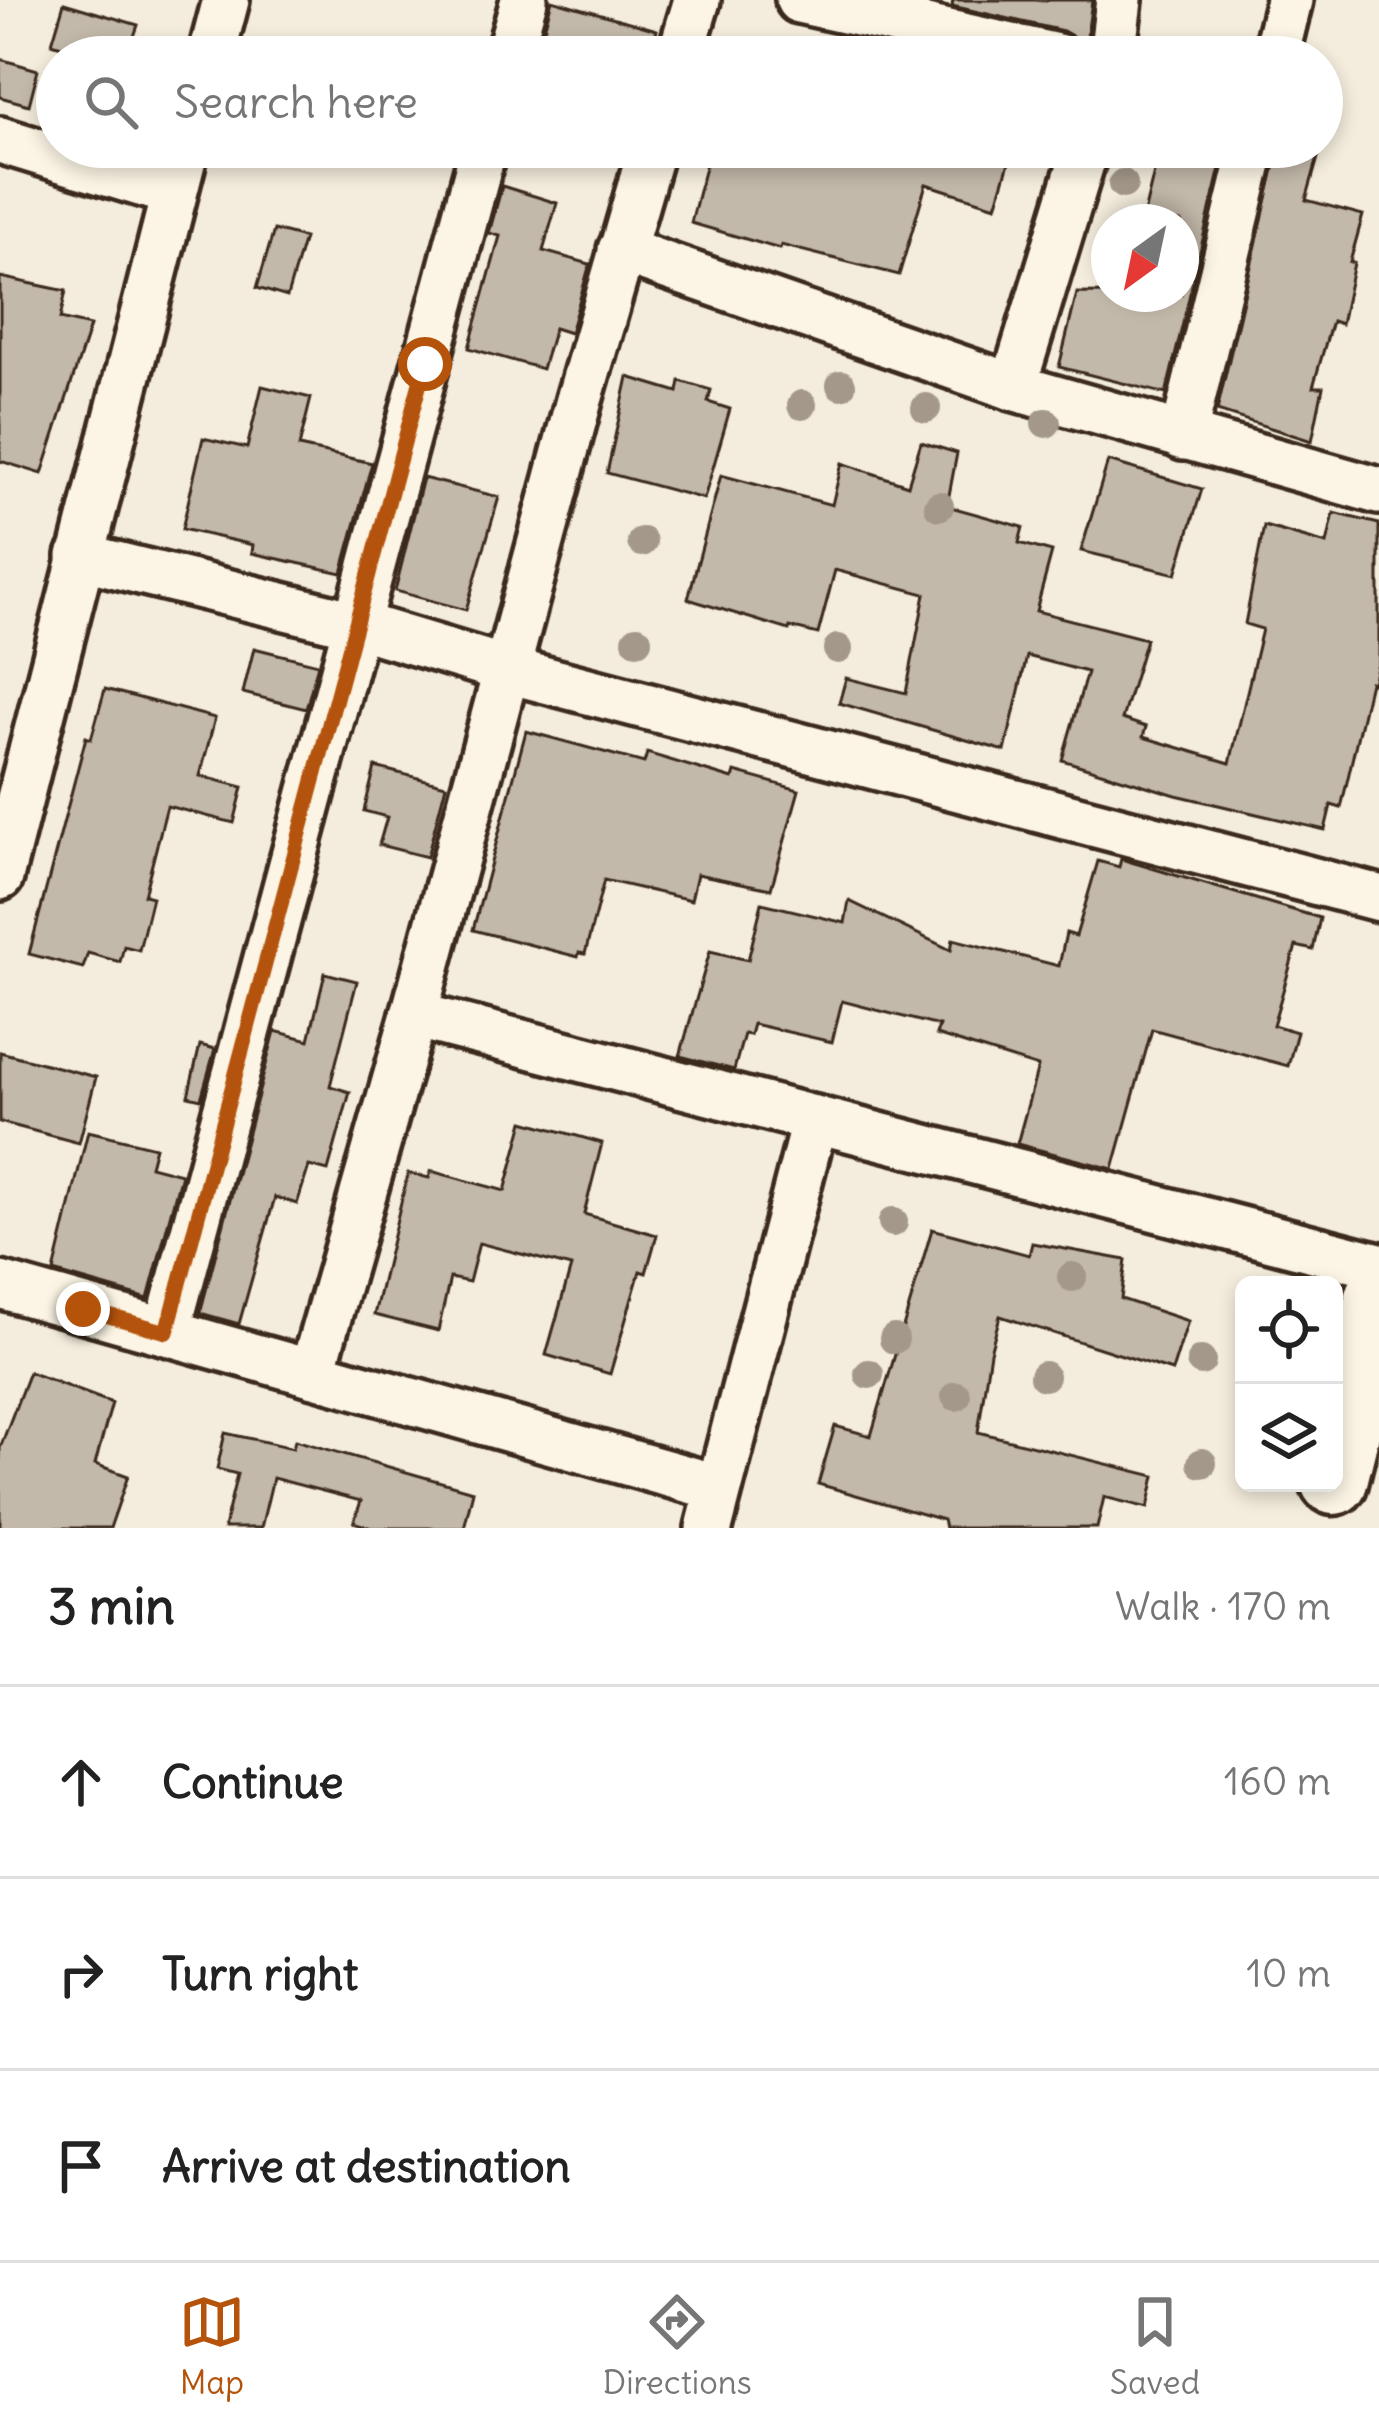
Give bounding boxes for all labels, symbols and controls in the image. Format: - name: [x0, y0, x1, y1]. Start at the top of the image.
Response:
- search box: [36, 36, 1343, 168]
- icon: search: [78, 69, 144, 135]
- text: Search here: [174, 74, 418, 130]
- north arrow: [1091, 204, 1199, 312]
- route start: [398, 337, 452, 391]
- map controls: [1235, 1276, 1343, 1492]
- button: locate: [1235, 1276, 1343, 1384]
- route end: [56, 1282, 110, 1336]
- button: layers: [1235, 1384, 1343, 1492]
- text: 3 min: [48, 1574, 175, 1638]
- text: Walk · 170 m: [1115, 1582, 1331, 1631]
- icon: ahead: [48, 1749, 114, 1815]
- text: Continue: [162, 1754, 344, 1810]
- text: 160 m: [1224, 1757, 1331, 1806]
- icon: right: [48, 1941, 114, 2007]
- text: Turn right: [162, 1946, 358, 2002]
- text: 10 m: [1246, 1949, 1331, 1998]
- icon: arrive: [48, 2133, 114, 2199]
- text: Arrive at destination: [162, 2138, 571, 2194]
- tab: Map: [179, 2289, 245, 2403]
- tab: Directions: [603, 2289, 752, 2403]
- tab: Saved: [1110, 2289, 1200, 2403]

